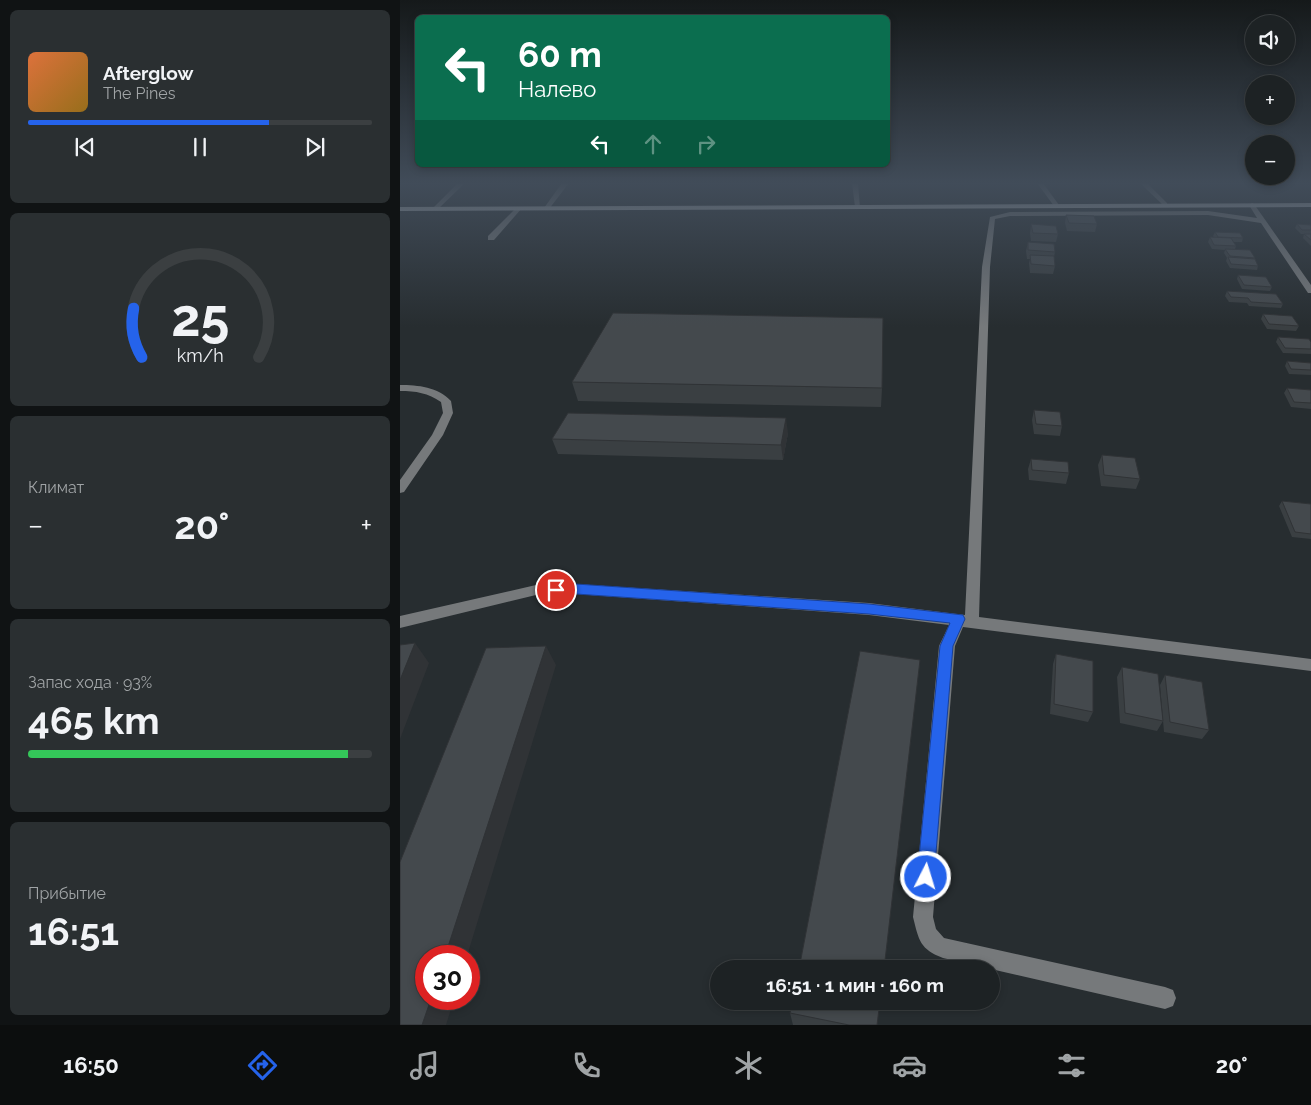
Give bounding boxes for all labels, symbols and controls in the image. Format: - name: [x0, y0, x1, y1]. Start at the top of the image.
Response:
- map controls: [1245, 15, 1295, 185]
- button: sound: [1245, 15, 1295, 65]
- text: 60 m: [518, 34, 602, 75]
- icon: left: [435, 35, 500, 100]
- text: Afterglow: [103, 62, 193, 84]
- button: +: [1245, 75, 1295, 125]
- text: Налево: [518, 76, 596, 102]
- text: The Pines: [103, 84, 175, 103]
- icon: left: [586, 130, 614, 158]
- icon: ahead: [639, 130, 667, 158]
- icon: right: [692, 130, 720, 158]
- icon: previous: [71, 133, 99, 161]
- icon: pause: [186, 133, 214, 161]
- icon: next: [301, 133, 329, 161]
- button: −: [1245, 135, 1295, 185]
- text: 25: [171, 287, 229, 348]
- text: km/h: [176, 345, 224, 366]
- text: Климат: [28, 478, 84, 497]
- text: 20°: [174, 503, 229, 548]
- text: −: [28, 509, 43, 542]
- text: +: [360, 509, 372, 542]
- pin: [535, 569, 577, 611]
- icon: arrive: [542, 576, 570, 604]
- text: Запас хода · 93%: [28, 673, 152, 692]
- text: 465 km: [28, 698, 160, 743]
- position arrow: [899, 850, 951, 902]
- text: Прибытие: [28, 884, 106, 903]
- text: 16:51: [28, 909, 119, 954]
- speed limit sign: 30: [415, 945, 480, 1010]
- text: 16:51 · 1 мин · 160 m: [766, 974, 944, 996]
- icon: directions: [245, 1048, 280, 1083]
- icon: music: [407, 1048, 442, 1083]
- icon: phone: [569, 1048, 604, 1083]
- icon: climate: [731, 1048, 766, 1083]
- icon: car: [892, 1048, 927, 1083]
- icon: filters: [1054, 1048, 1089, 1083]
- text: 16:50: [63, 1052, 119, 1078]
- text: 20°: [1216, 1052, 1248, 1078]

